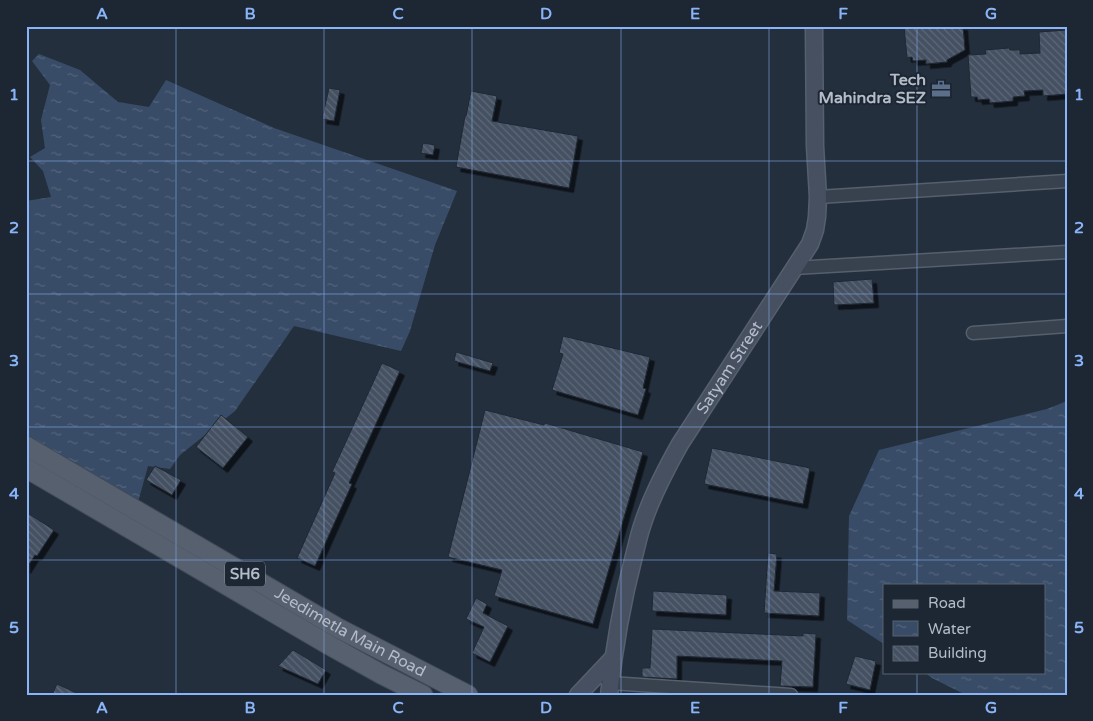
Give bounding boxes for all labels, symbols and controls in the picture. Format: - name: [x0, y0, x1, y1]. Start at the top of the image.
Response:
- text: A: [96, 4, 108, 24]
- text: B: [244, 4, 256, 24]
- text: C: [392, 4, 404, 24]
- text: D: [540, 4, 552, 24]
- text: E: [690, 4, 700, 24]
- text: F: [838, 4, 848, 24]
- text: G: [985, 4, 997, 24]
- place label: Tech Mahindra SEZ: [818, 70, 926, 108]
- office icon: Tech Mahindra SEZ: [930, 78, 952, 100]
- text: 1: [9, 85, 19, 105]
- text: 1: [1074, 85, 1084, 105]
- text: 2: [9, 218, 19, 238]
- text: 2: [1074, 218, 1084, 238]
- street label: Satyam Street: [692, 317, 767, 418]
- text: 3: [9, 351, 19, 371]
- text: 3: [1074, 351, 1084, 371]
- text: 4: [9, 484, 19, 504]
- text: 4: [1074, 484, 1084, 504]
- road number: SH6: [225, 562, 265, 586]
- street label: Jeedimetla Main Road: [271, 583, 429, 682]
- legend: [883, 584, 1046, 674]
- text: Road: [928, 594, 966, 612]
- text: 5: [9, 618, 19, 638]
- text: 5: [1074, 618, 1084, 638]
- text: Water: [928, 620, 971, 638]
- text: Building: [928, 644, 987, 662]
- text: A: [96, 698, 108, 718]
- text: B: [244, 698, 256, 718]
- text: C: [392, 698, 404, 718]
- text: D: [540, 698, 552, 718]
- text: E: [690, 698, 700, 718]
- text: F: [838, 698, 848, 718]
- text: G: [985, 698, 997, 718]

